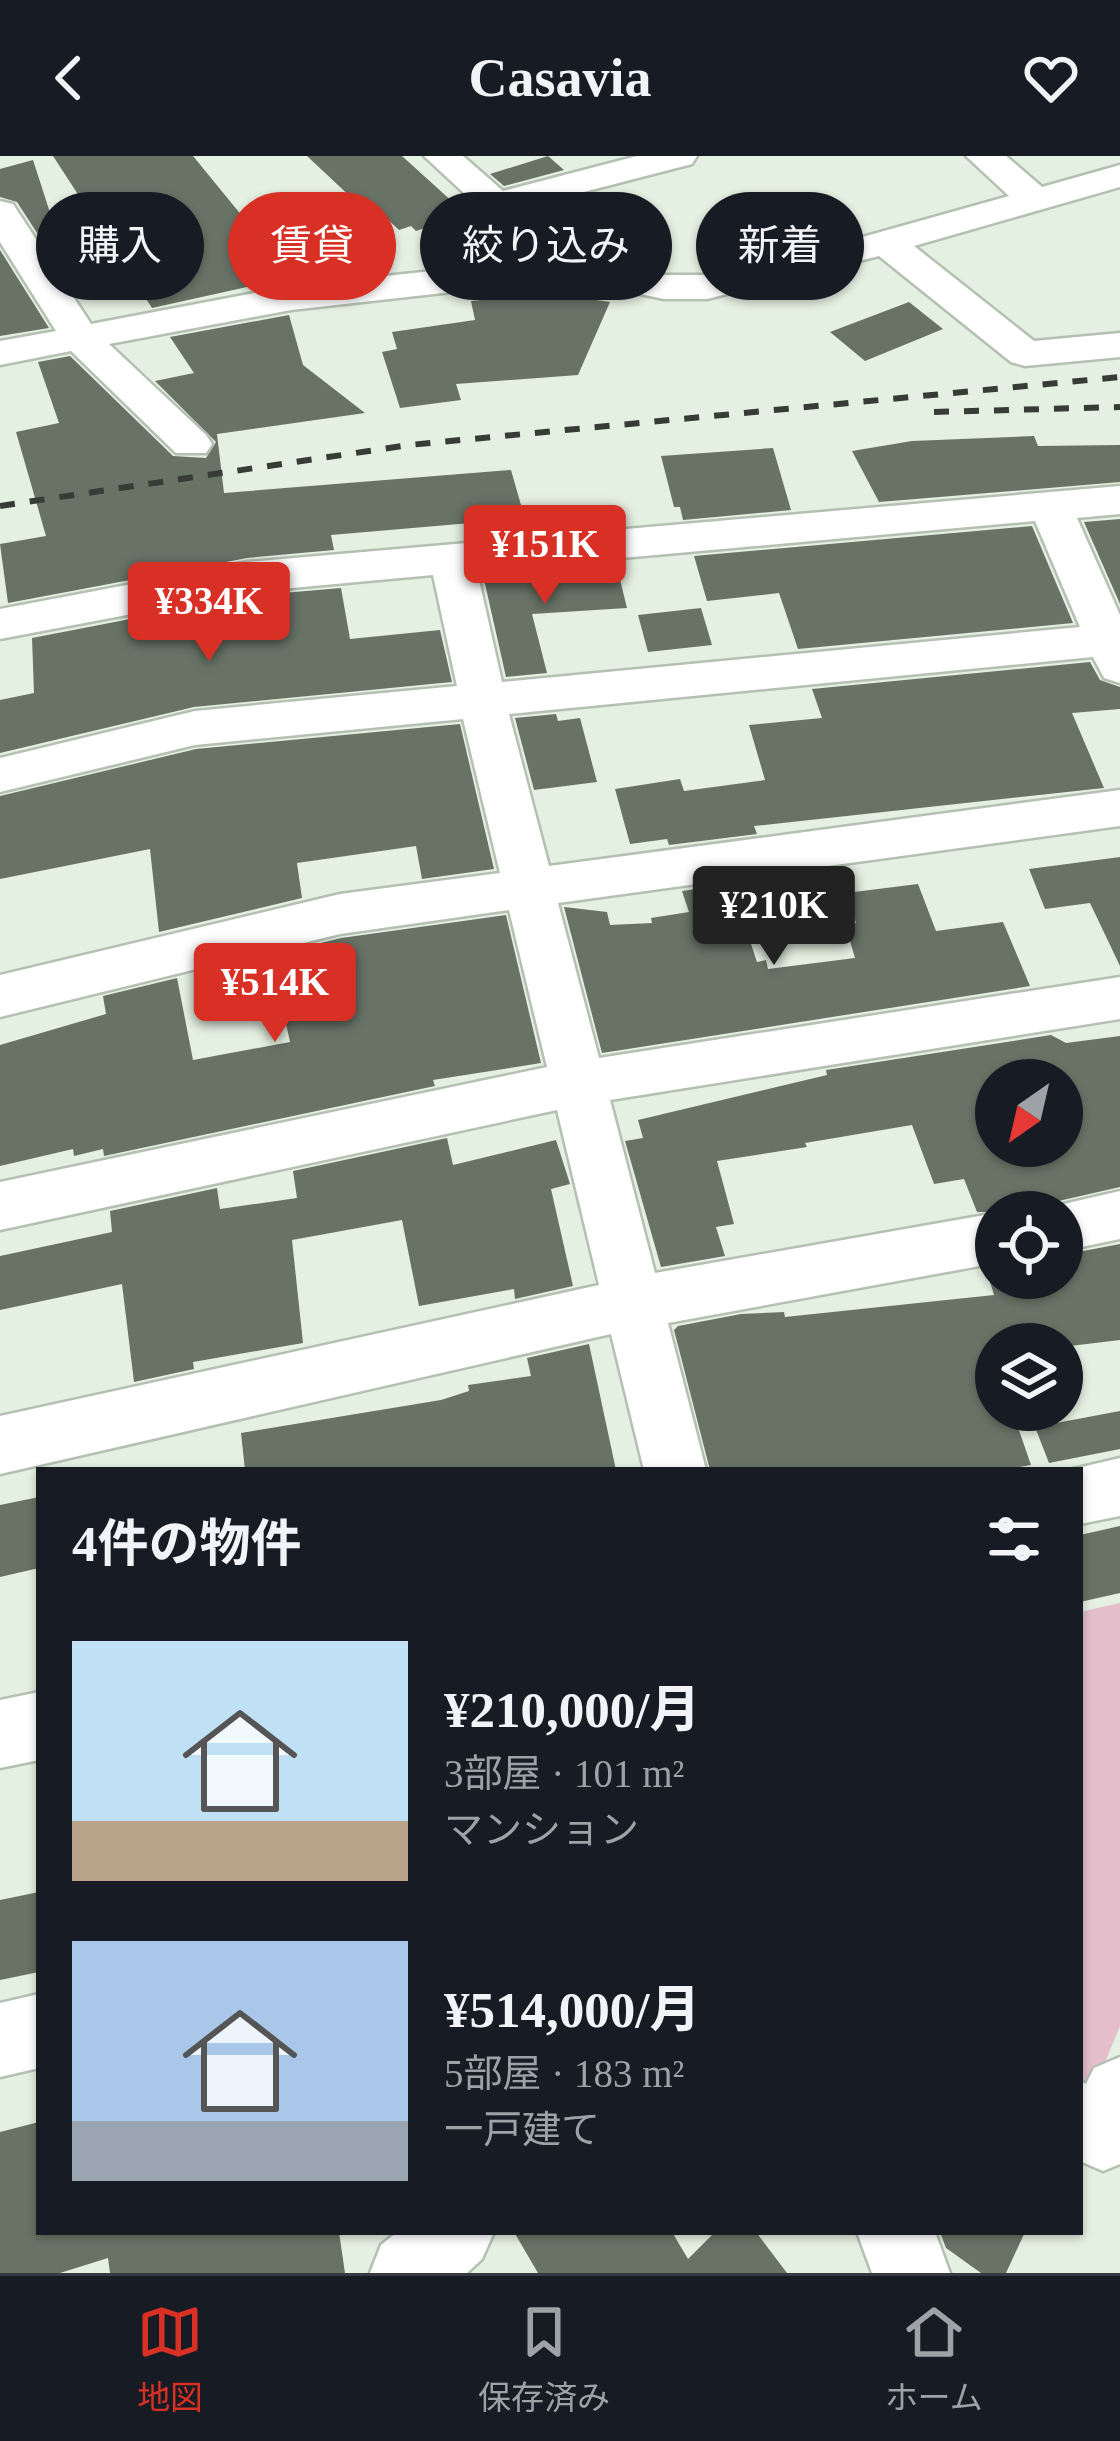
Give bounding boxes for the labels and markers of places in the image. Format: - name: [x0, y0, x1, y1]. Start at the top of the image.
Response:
- pin: ¥151K: [461, 505, 629, 607]
- pin: ¥334K: [125, 562, 293, 664]
- pin: ¥210K: [690, 866, 858, 968]
- pin: ¥514K: [191, 943, 359, 1045]

